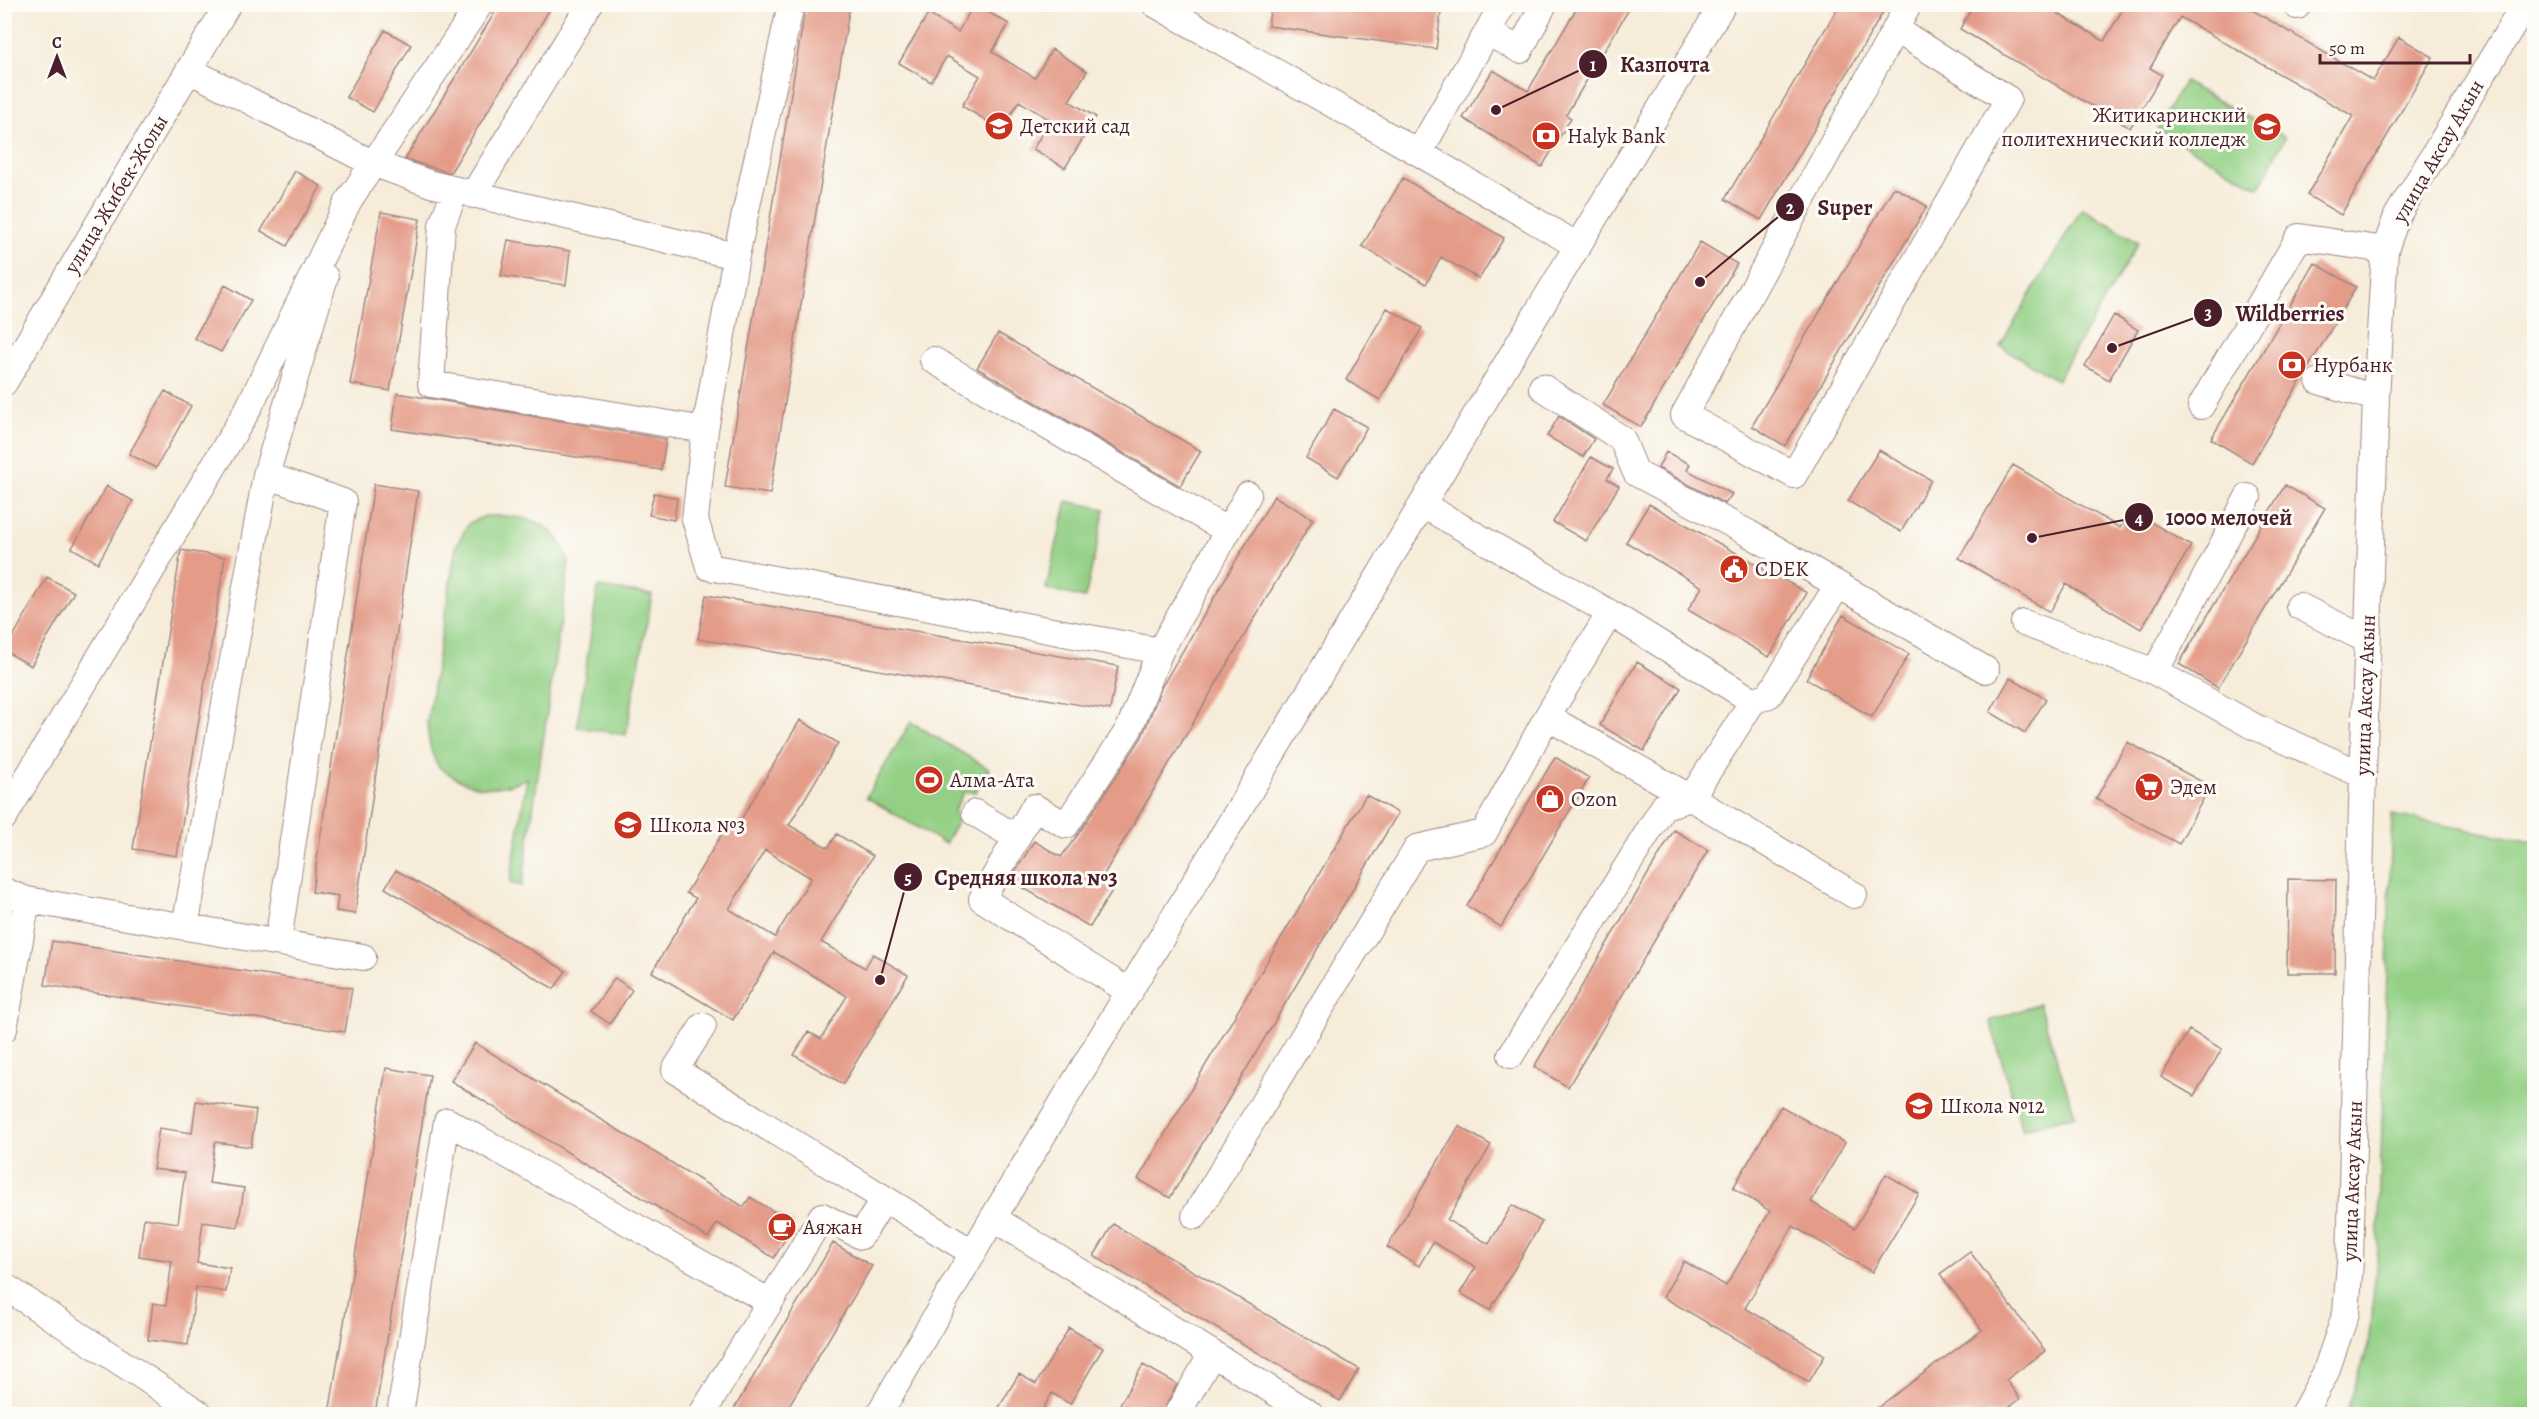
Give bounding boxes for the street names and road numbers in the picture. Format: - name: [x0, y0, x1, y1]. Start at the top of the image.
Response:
- street label: улица Аксау Акын: [2385, 74, 2490, 229]
- street label: улица Жибек-Жолы: [57, 109, 174, 279]
- street label: улица Аксау Акын: [2348, 614, 2382, 777]
- street label: улица Аксау Акын: [2335, 1100, 2369, 1263]

